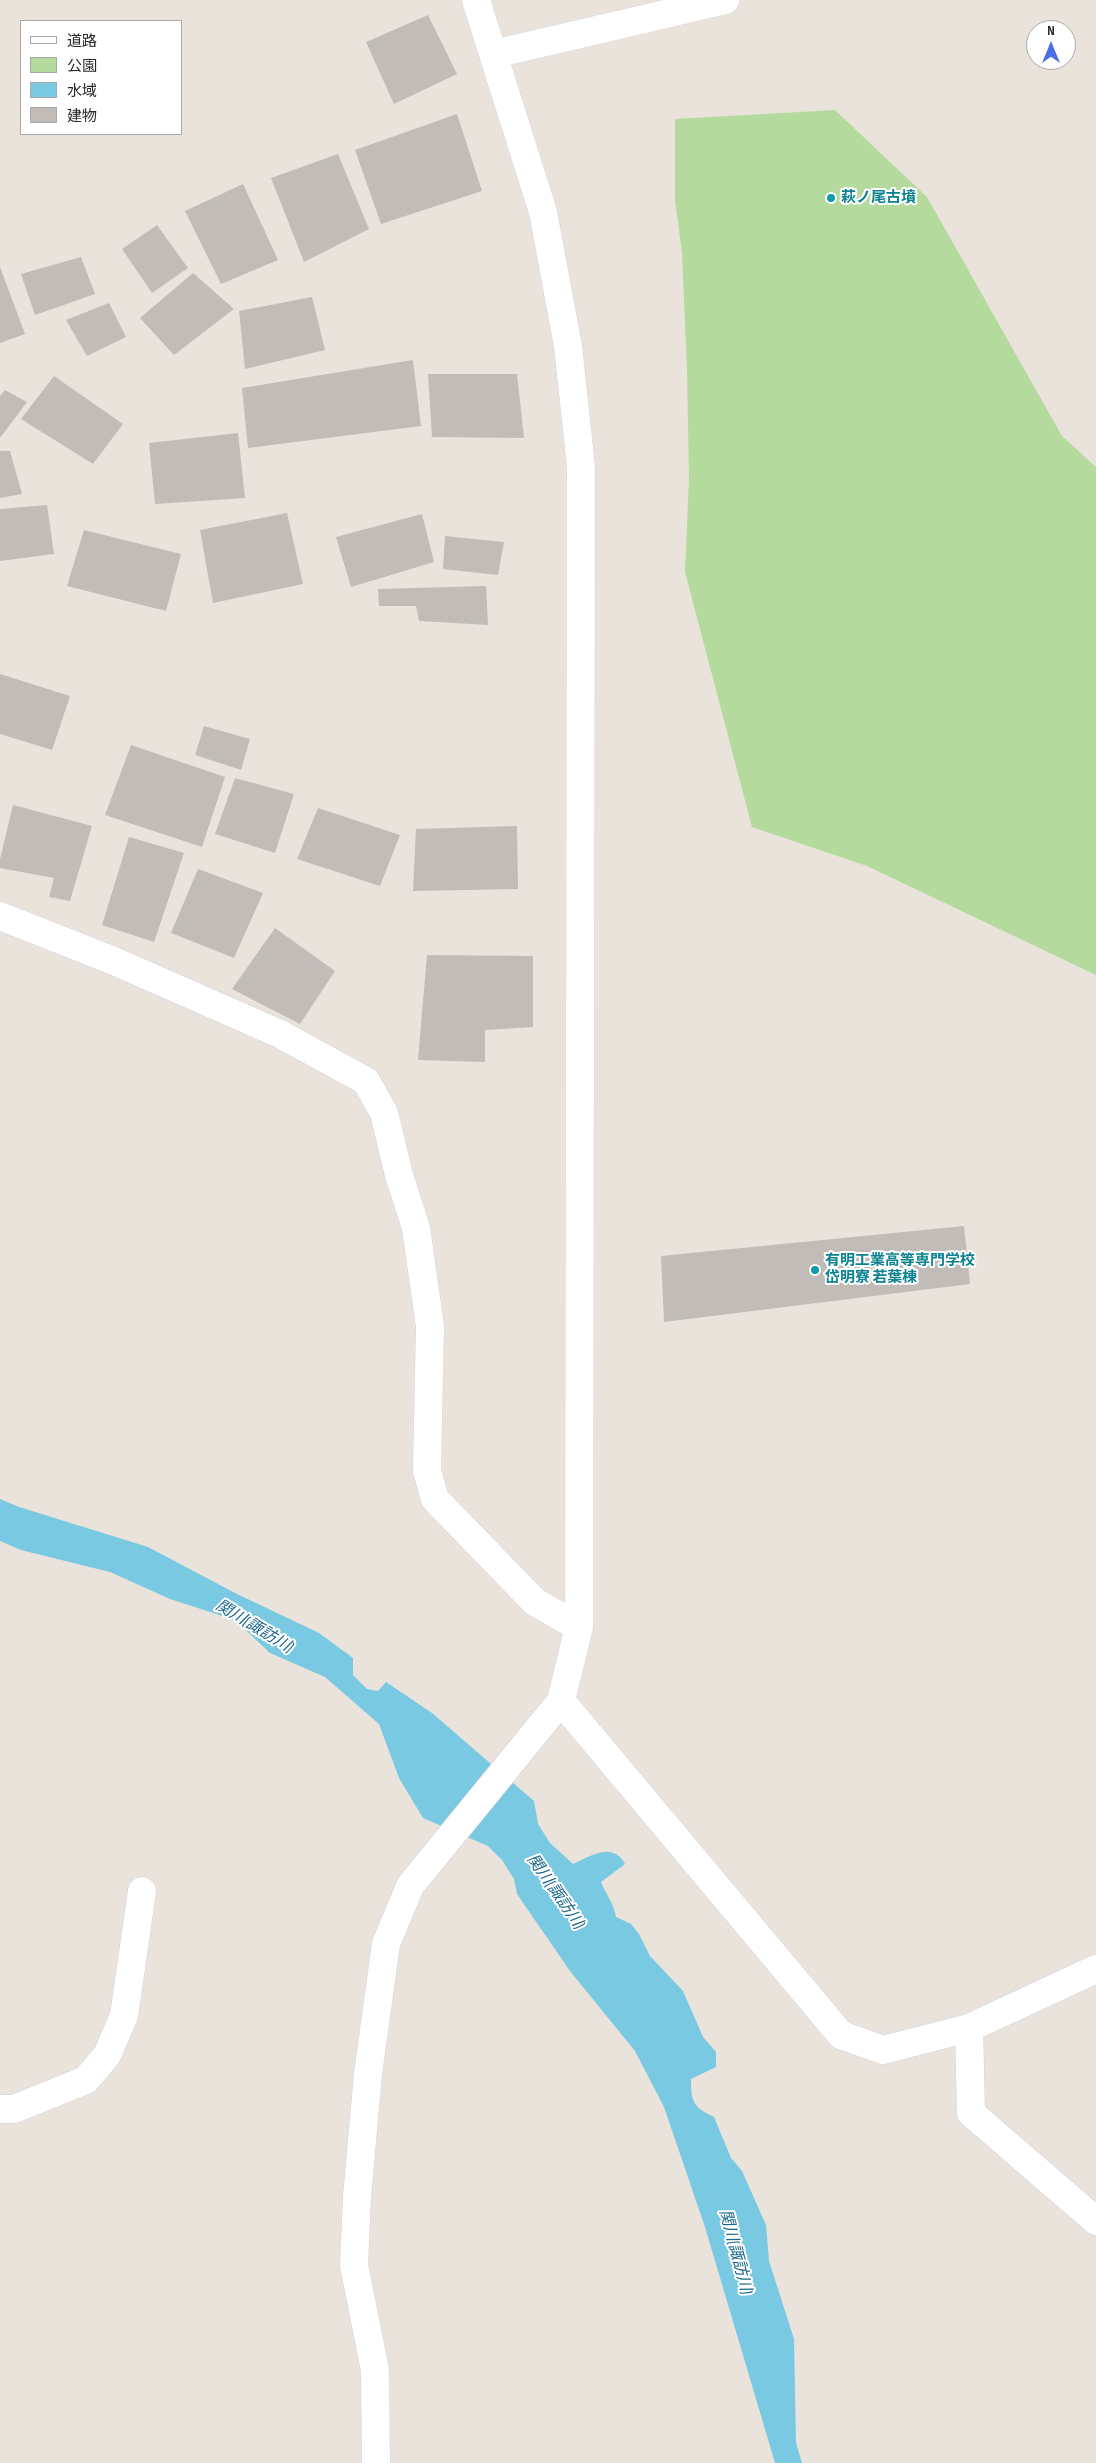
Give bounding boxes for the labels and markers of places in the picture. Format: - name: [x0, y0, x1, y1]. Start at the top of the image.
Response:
- place label: 萩ノ尾古墳: [841, 189, 916, 207]
- marker: 萩ノ尾古墳: [825, 192, 837, 204]
- place label: 有明工業高等専門学校 岱明寮 若葉棟: [825, 1252, 975, 1287]
- marker: 有明工業高等専門学校 岱明寮 若葉棟: [809, 1264, 821, 1276]

